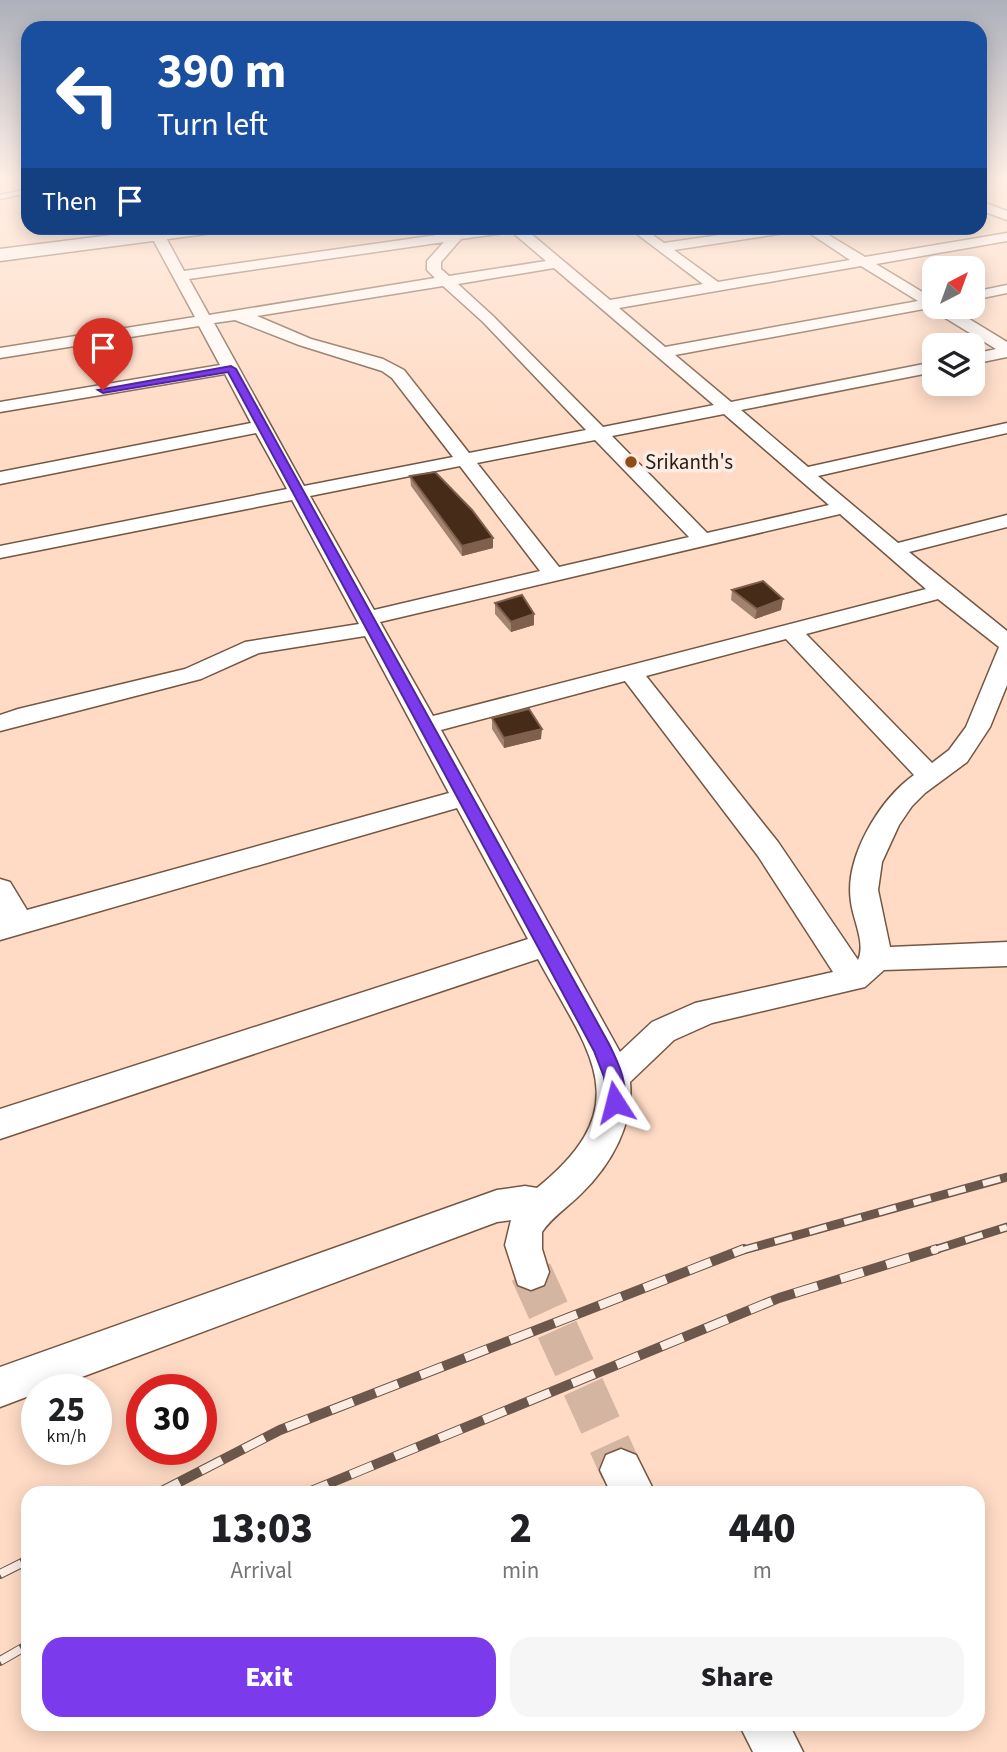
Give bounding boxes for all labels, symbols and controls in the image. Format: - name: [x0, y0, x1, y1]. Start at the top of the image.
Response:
- text: 390 m: [157, 37, 286, 107]
- icon: left: [42, 49, 133, 140]
- text: Turn left: [157, 102, 268, 148]
- icon: arrive: [111, 182, 149, 220]
- text: Then: [42, 183, 97, 220]
- north arrow: [922, 256, 985, 318]
- map controls: [922, 256, 985, 396]
- pin: [73, 318, 133, 390]
- icon: arrive: [84, 329, 122, 367]
- button: layers: [922, 333, 985, 396]
- place label: Srikanth's: [645, 447, 733, 477]
- marker: Srikanth's: [623, 454, 639, 470]
- position arrow: [578, 1065, 652, 1139]
- speed limit sign: 30: [126, 1374, 217, 1465]
- text: 25: [48, 1385, 85, 1435]
- text: km/h: [47, 1424, 86, 1449]
- text: 13:03: [210, 1499, 313, 1559]
- text: 2: [509, 1499, 532, 1559]
- text: 440: [729, 1499, 796, 1559]
- text: Arrival: [231, 1554, 292, 1587]
- text: min: [502, 1554, 539, 1587]
- text: m: [753, 1554, 772, 1587]
- button: Exit: [42, 1637, 496, 1717]
- button: Share: [510, 1637, 964, 1717]

